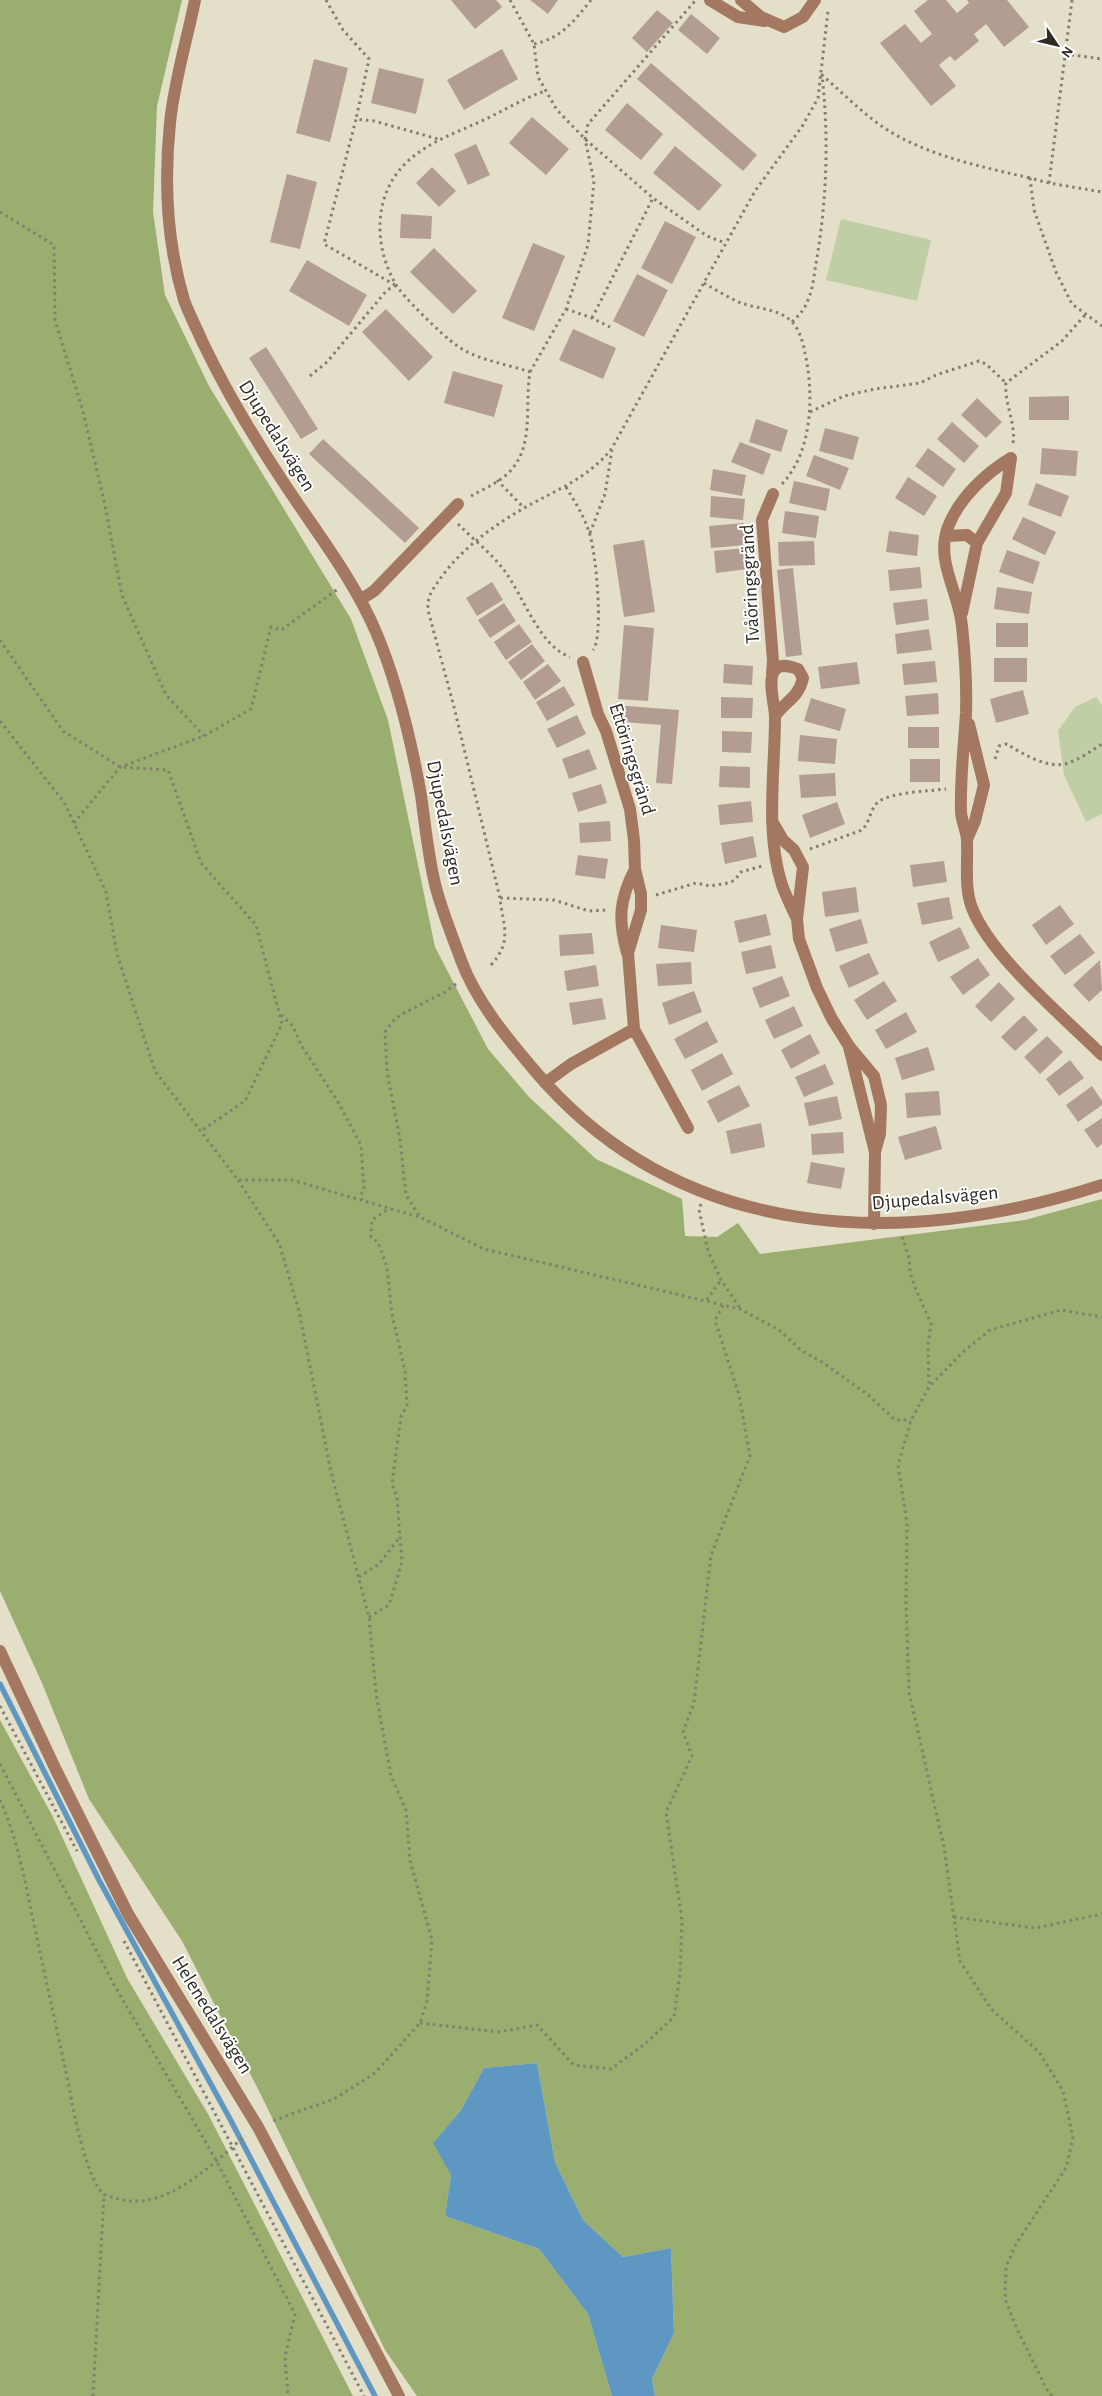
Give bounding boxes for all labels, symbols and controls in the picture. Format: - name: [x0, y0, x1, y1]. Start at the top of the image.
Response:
- north arrow: [1032, 20, 1082, 70]
- text: N: [1058, 44, 1075, 60]
- street label: Djupedalsvägen: [235, 377, 319, 495]
- street label: Tvåöringsgränd: [737, 524, 763, 644]
- street label: Ettöringsgränd: [606, 701, 658, 817]
- street label: Djupedalsvägen: [423, 759, 467, 887]
- street label: Djupedalsvägen: [871, 1183, 999, 1213]
- street label: Helenedalsvägen: [168, 1953, 256, 2077]

